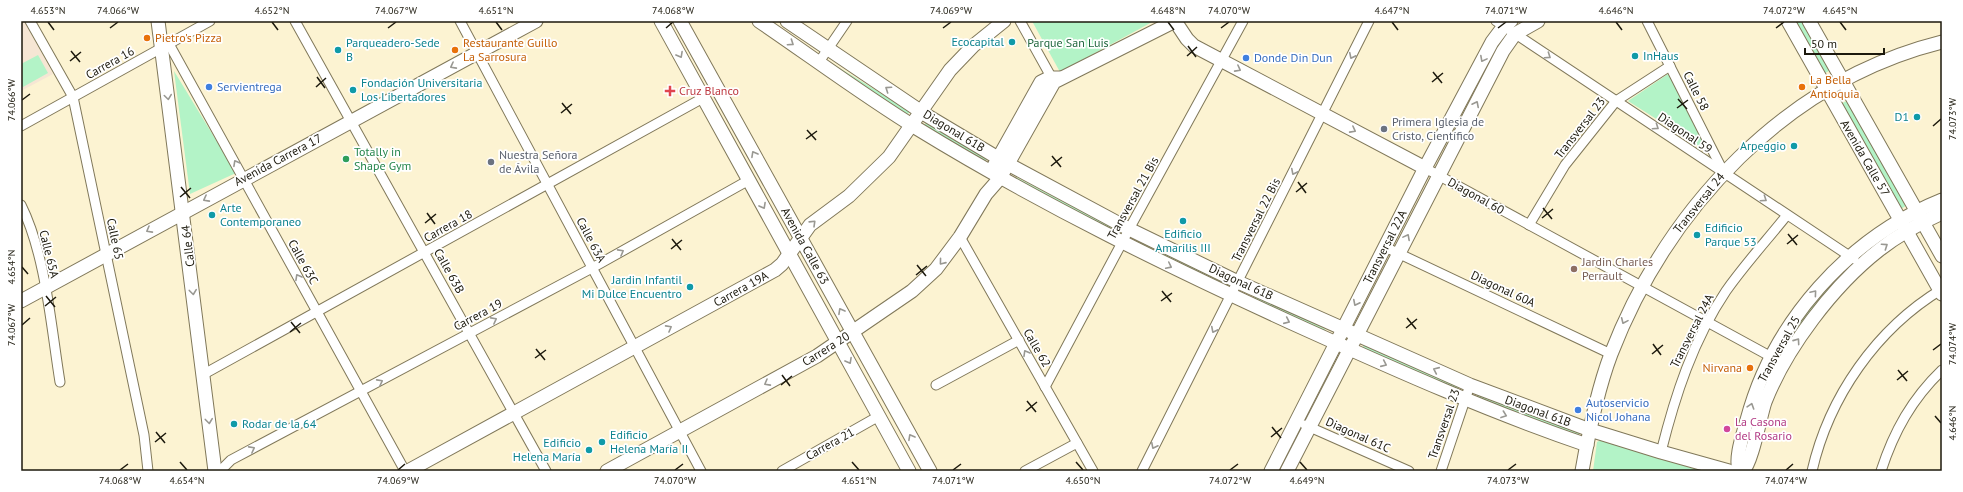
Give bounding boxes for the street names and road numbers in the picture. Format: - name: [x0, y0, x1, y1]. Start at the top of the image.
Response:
- street label: Carrera 16: [83, 43, 137, 82]
- street label: Calle 58: [1680, 69, 1713, 113]
- street label: Transversal 23: [1551, 94, 1608, 161]
- street label: Diagonal 61B: [921, 106, 988, 155]
- street label: Diagonal 59: [1655, 109, 1715, 156]
- street label: Avenida Calle 57: [1838, 117, 1893, 199]
- street label: Avenida Carrera 17: [231, 130, 324, 189]
- street label: Transversal 21 Bis: [1104, 154, 1161, 242]
- street label: Transversal 24: [1670, 169, 1728, 236]
- street label: Diagonal 60: [1445, 174, 1507, 217]
- street label: Transversal 22 Bis: [1228, 175, 1283, 264]
- street label: Avenida Calle 63: [778, 205, 833, 287]
- street label: Carrera 18: [421, 206, 475, 245]
- street label: Transversal 22A: [1360, 207, 1410, 286]
- street label: Calle 63A: [573, 215, 610, 265]
- street label: Calle 65: [104, 217, 127, 261]
- street label: Calle 64: [177, 224, 198, 268]
- street label: Calle 65A: [36, 228, 63, 279]
- street label: Calle 63C: [285, 237, 322, 287]
- street label: Calle 63B: [431, 246, 468, 296]
- street label: Diagonal 61B: [1207, 260, 1276, 303]
- street label: Carrera 19A: [711, 267, 771, 310]
- street label: Diagonal 60A: [1469, 267, 1538, 310]
- street label: Transversal 24A: [1667, 291, 1717, 370]
- street label: Carrera 19: [451, 295, 505, 334]
- street label: Transversal 25: [1754, 313, 1803, 385]
- street label: Calle 62: [1020, 326, 1054, 370]
- street label: Carrera 20: [799, 328, 853, 369]
- street label: Transversal 23: [1424, 387, 1463, 461]
- street label: Diagonal 61B: [1503, 392, 1573, 429]
- street label: Diagonal 61C: [1324, 414, 1393, 455]
- street label: Carrera 21: [803, 424, 857, 463]

